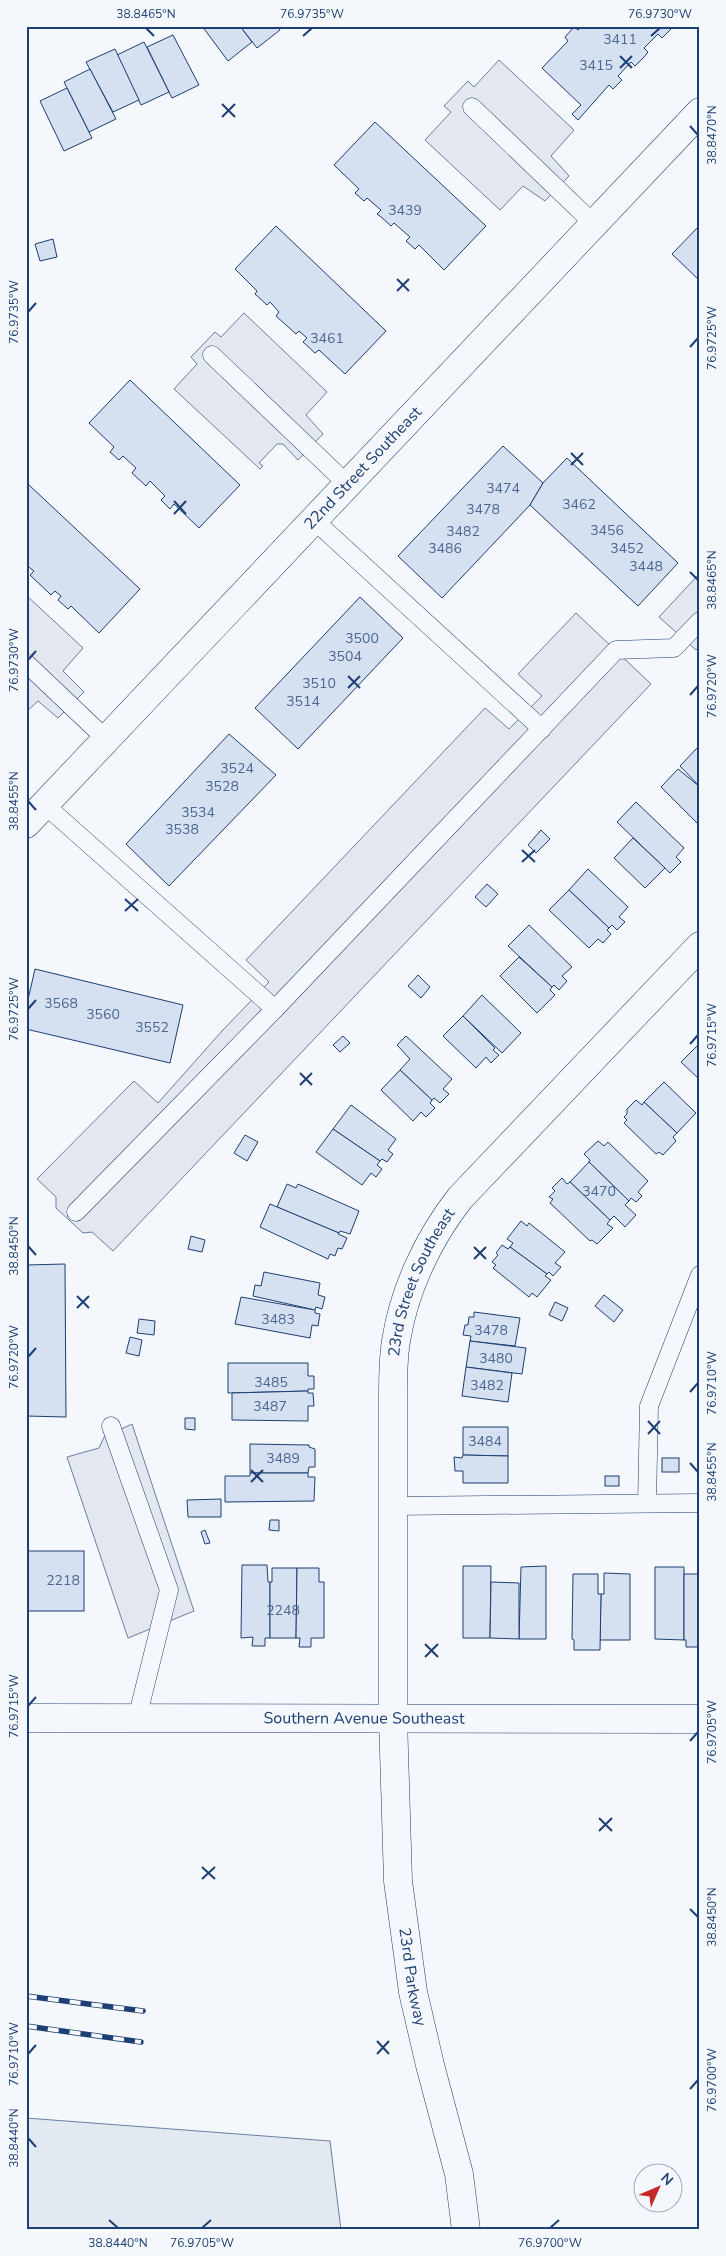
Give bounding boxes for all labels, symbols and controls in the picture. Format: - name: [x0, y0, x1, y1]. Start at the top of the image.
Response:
- text: 38.8465°N: [116, 6, 176, 22]
- text: 76.9735°W: [280, 6, 344, 22]
- text: 76.9730°W: [628, 6, 692, 22]
- house number: 3411: [603, 30, 637, 49]
- house number: 3415: [579, 56, 613, 75]
- text: 38.8470°N: [704, 105, 720, 165]
- house number: 3439: [388, 201, 422, 220]
- text: 76.9735°W: [6, 280, 22, 344]
- text: 76.9725°W: [704, 306, 720, 370]
- house number: 3461: [310, 329, 344, 348]
- street label: 22nd Street Southeast: [299, 401, 427, 535]
- house number: 3474: [486, 479, 520, 498]
- house number: 3462: [562, 495, 596, 514]
- house number: 3478: [466, 500, 500, 519]
- house number: 3456: [590, 521, 624, 540]
- house number: 3482: [446, 522, 480, 541]
- house number: 3486: [428, 539, 462, 558]
- house number: 3452: [610, 539, 644, 558]
- text: 38.8465°N: [704, 550, 720, 610]
- house number: 3448: [629, 557, 663, 576]
- text: 76.9730°W: [6, 628, 22, 692]
- house number: 3500: [345, 629, 379, 648]
- house number: 3504: [328, 647, 362, 666]
- text: 76.9720°W: [704, 654, 720, 718]
- house number: 3510: [302, 674, 336, 693]
- house number: 3514: [286, 692, 320, 711]
- house number: 3524: [220, 759, 254, 778]
- text: 38.8455°N: [6, 771, 22, 831]
- house number: 3528: [205, 777, 239, 796]
- house number: 3534: [181, 803, 215, 822]
- house number: 3538: [165, 820, 199, 839]
- text: 76.9725°W: [6, 977, 22, 1041]
- house number: 3568: [44, 994, 78, 1013]
- text: 76.9715°W: [704, 1003, 720, 1067]
- house number: 3560: [86, 1005, 120, 1024]
- house number: 3552: [135, 1018, 169, 1037]
- house number: 3470: [582, 1182, 616, 1201]
- street label: 23rd Street Southeast: [383, 1203, 460, 1358]
- text: 38.8450°N: [6, 1216, 22, 1276]
- house number: 3483: [261, 1310, 295, 1329]
- house number: 3478: [474, 1321, 508, 1340]
- text: 76.9720°W: [6, 1325, 22, 1389]
- house number: 3480: [479, 1349, 513, 1368]
- text: 76.9710°W: [704, 1351, 720, 1415]
- house number: 3485: [254, 1373, 288, 1392]
- house number: 3482: [470, 1376, 504, 1395]
- house number: 3487: [253, 1397, 287, 1416]
- house number: 3484: [468, 1432, 502, 1451]
- text: 38.8455°N: [704, 1442, 720, 1502]
- house number: 3489: [266, 1449, 300, 1468]
- house number: 2218: [46, 1571, 80, 1590]
- house number: 2248: [266, 1601, 300, 1620]
- text: 76.9715°W: [6, 1674, 22, 1738]
- text: 76.9705°W: [704, 1700, 720, 1764]
- street label: Southern Avenue Southeast: [263, 1707, 465, 1730]
- text: 38.8450°N: [704, 1887, 720, 1947]
- street label: 23rd Parkway: [393, 1926, 432, 2029]
- text: 76.9710°W: [6, 2022, 22, 2086]
- text: 76.9700°W: [704, 2048, 720, 2112]
- text: 38.8440°N: [6, 2108, 22, 2168]
- north arrow: [634, 2164, 684, 2214]
- text: N: [656, 2169, 677, 2190]
- text: 38.8440°N: [88, 2235, 148, 2251]
- text: 76.9705°W: [170, 2235, 234, 2251]
- text: 76.9700°W: [518, 2235, 582, 2251]

